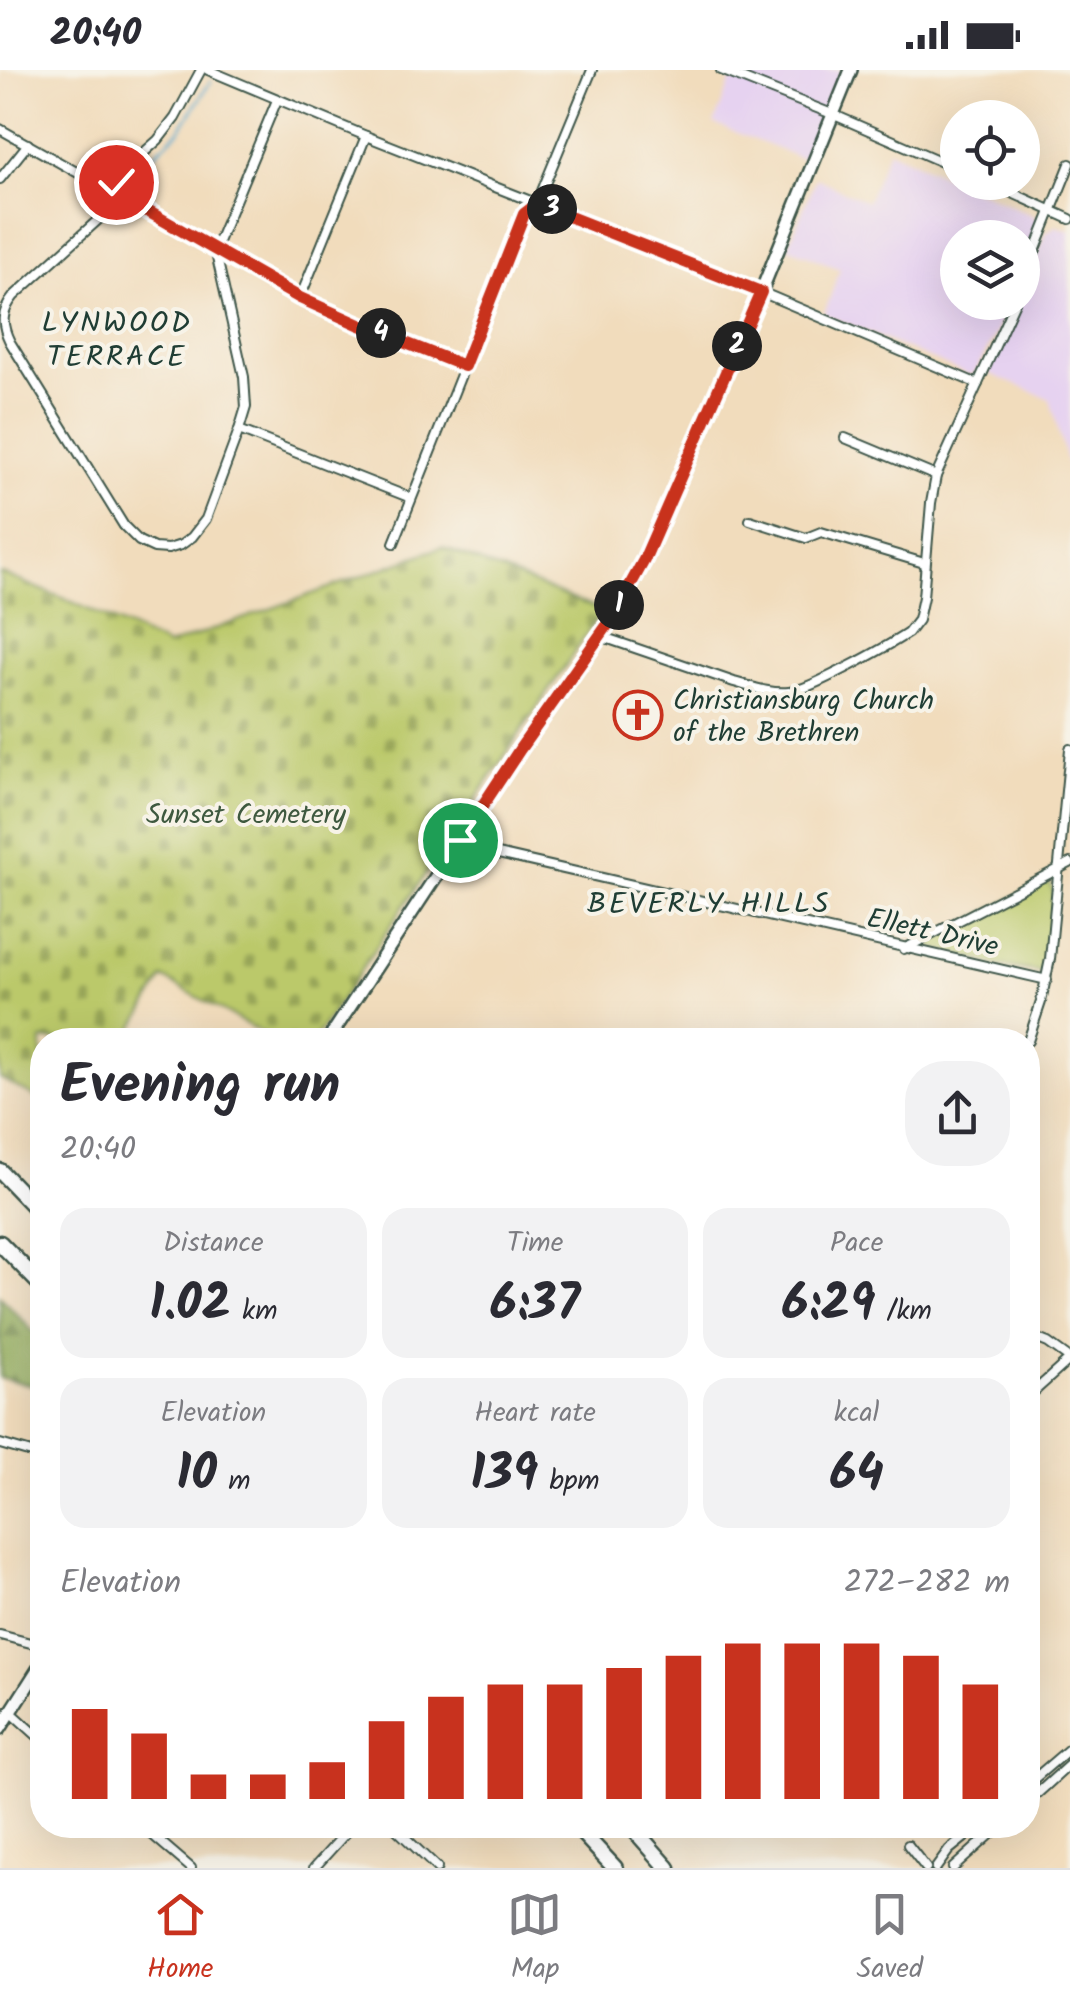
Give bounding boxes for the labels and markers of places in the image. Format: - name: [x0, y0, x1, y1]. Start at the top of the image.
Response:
- pin: [74, 140, 159, 225]
- pin: 3: [527, 184, 577, 234]
- pin: 4: [356, 308, 406, 358]
- pin: 2: [712, 321, 762, 371]
- pin: 1: [594, 580, 644, 630]
- place label: Christiansburg Church of the Brethren: [673, 679, 934, 756]
- church icon: Christiansburg Church of the Brethren: [612, 689, 664, 741]
- pin: [418, 798, 503, 883]

